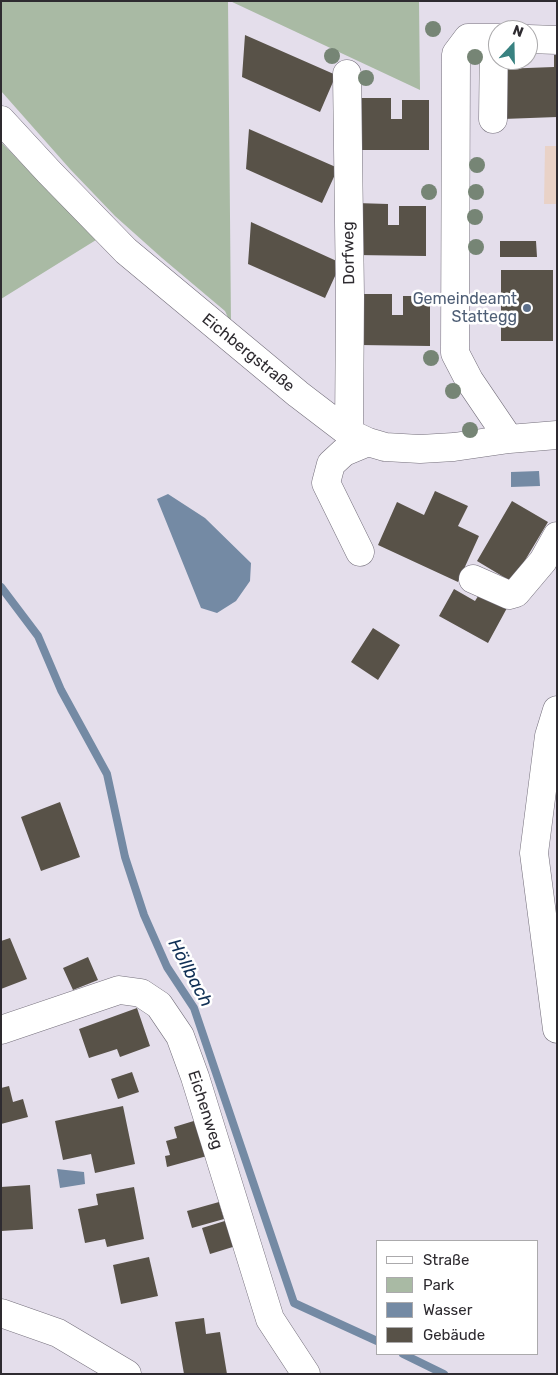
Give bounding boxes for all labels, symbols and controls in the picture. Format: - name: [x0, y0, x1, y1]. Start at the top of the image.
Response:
- north arrow: [488, 20, 538, 70]
- text: N: [510, 22, 526, 41]
- street label: Dorfweg: [339, 221, 359, 285]
- place label: Gemeindeamt Stattegg: [413, 289, 517, 327]
- marker: Gemeindeamt Stattegg: [521, 302, 533, 314]
- street label: Eichbergstraße: [198, 310, 298, 396]
- water label: Höllbach: [163, 935, 217, 1011]
- street label: Eichenweg: [183, 1068, 227, 1152]
- legend: [376, 1240, 538, 1355]
- text: Straße: [423, 1251, 469, 1269]
- text: Park: [423, 1276, 454, 1294]
- text: Wasser: [423, 1301, 472, 1319]
- text: Gebäude: [423, 1326, 485, 1344]

